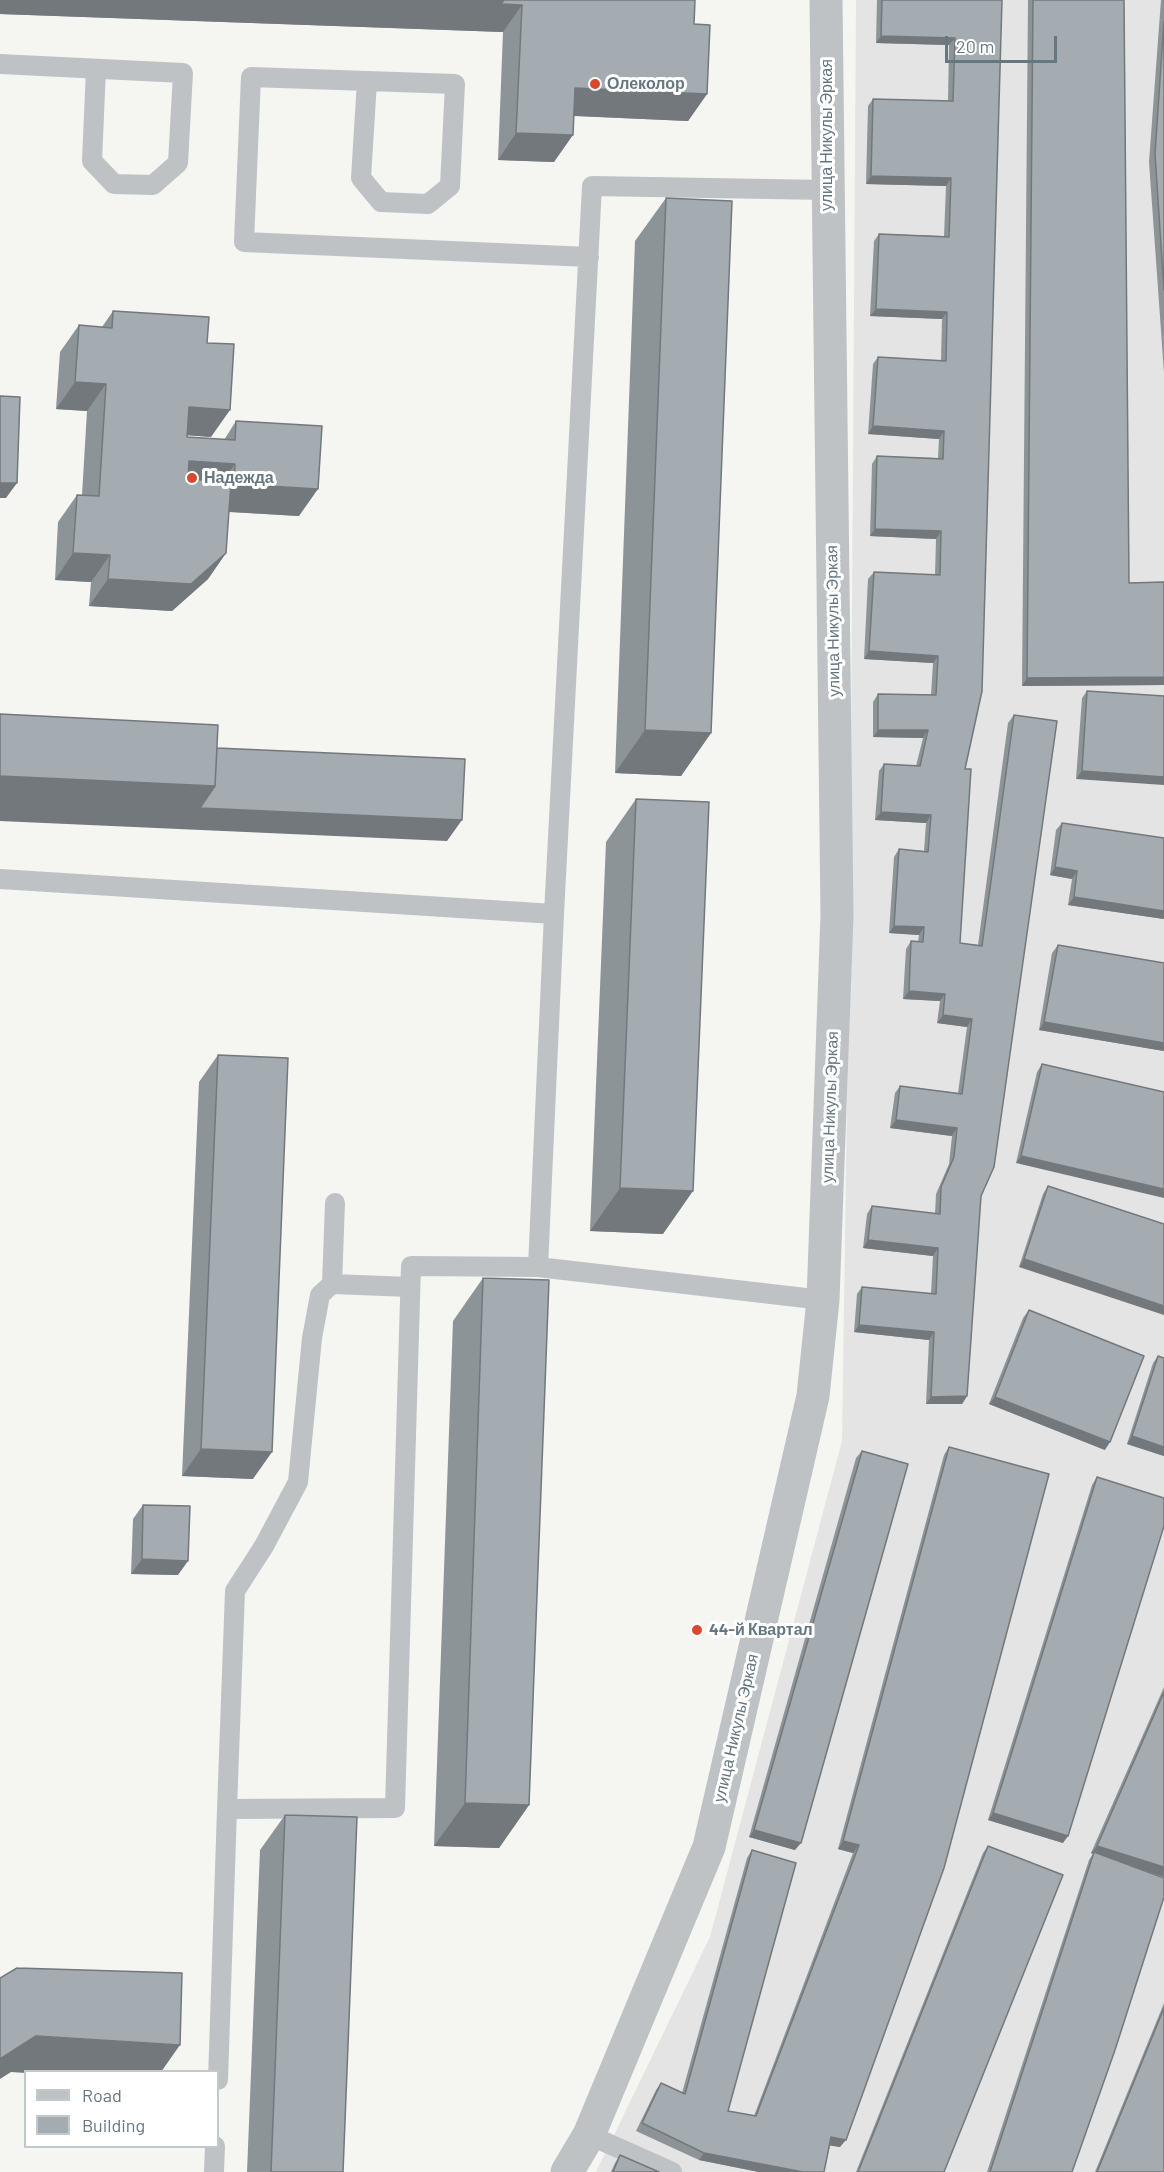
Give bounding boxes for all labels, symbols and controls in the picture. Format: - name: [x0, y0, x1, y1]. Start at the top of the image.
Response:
- scale bar: [948, 24, 1060, 62]
- text: 20 m: [956, 35, 994, 57]
- street label: улица Никулы Эркая: [817, 59, 837, 211]
- place label: Олеколор: [607, 74, 685, 94]
- marker: Олеколор: [588, 77, 602, 91]
- place label: Надежда: [204, 468, 274, 488]
- marker: Надежда: [185, 471, 199, 485]
- street label: улица Никулы Эркая: [822, 545, 844, 697]
- street label: улица Никулы Эркая: [818, 1031, 842, 1183]
- place label: 44-й Квартал: [709, 1620, 813, 1640]
- marker: 44-й Квартал: [690, 1623, 704, 1637]
- street label: улица Никулы Эркая: [710, 1652, 762, 1804]
- legend: [24, 2070, 219, 2148]
- text: Road: [82, 2084, 122, 2106]
- text: Building: [82, 2114, 145, 2136]

